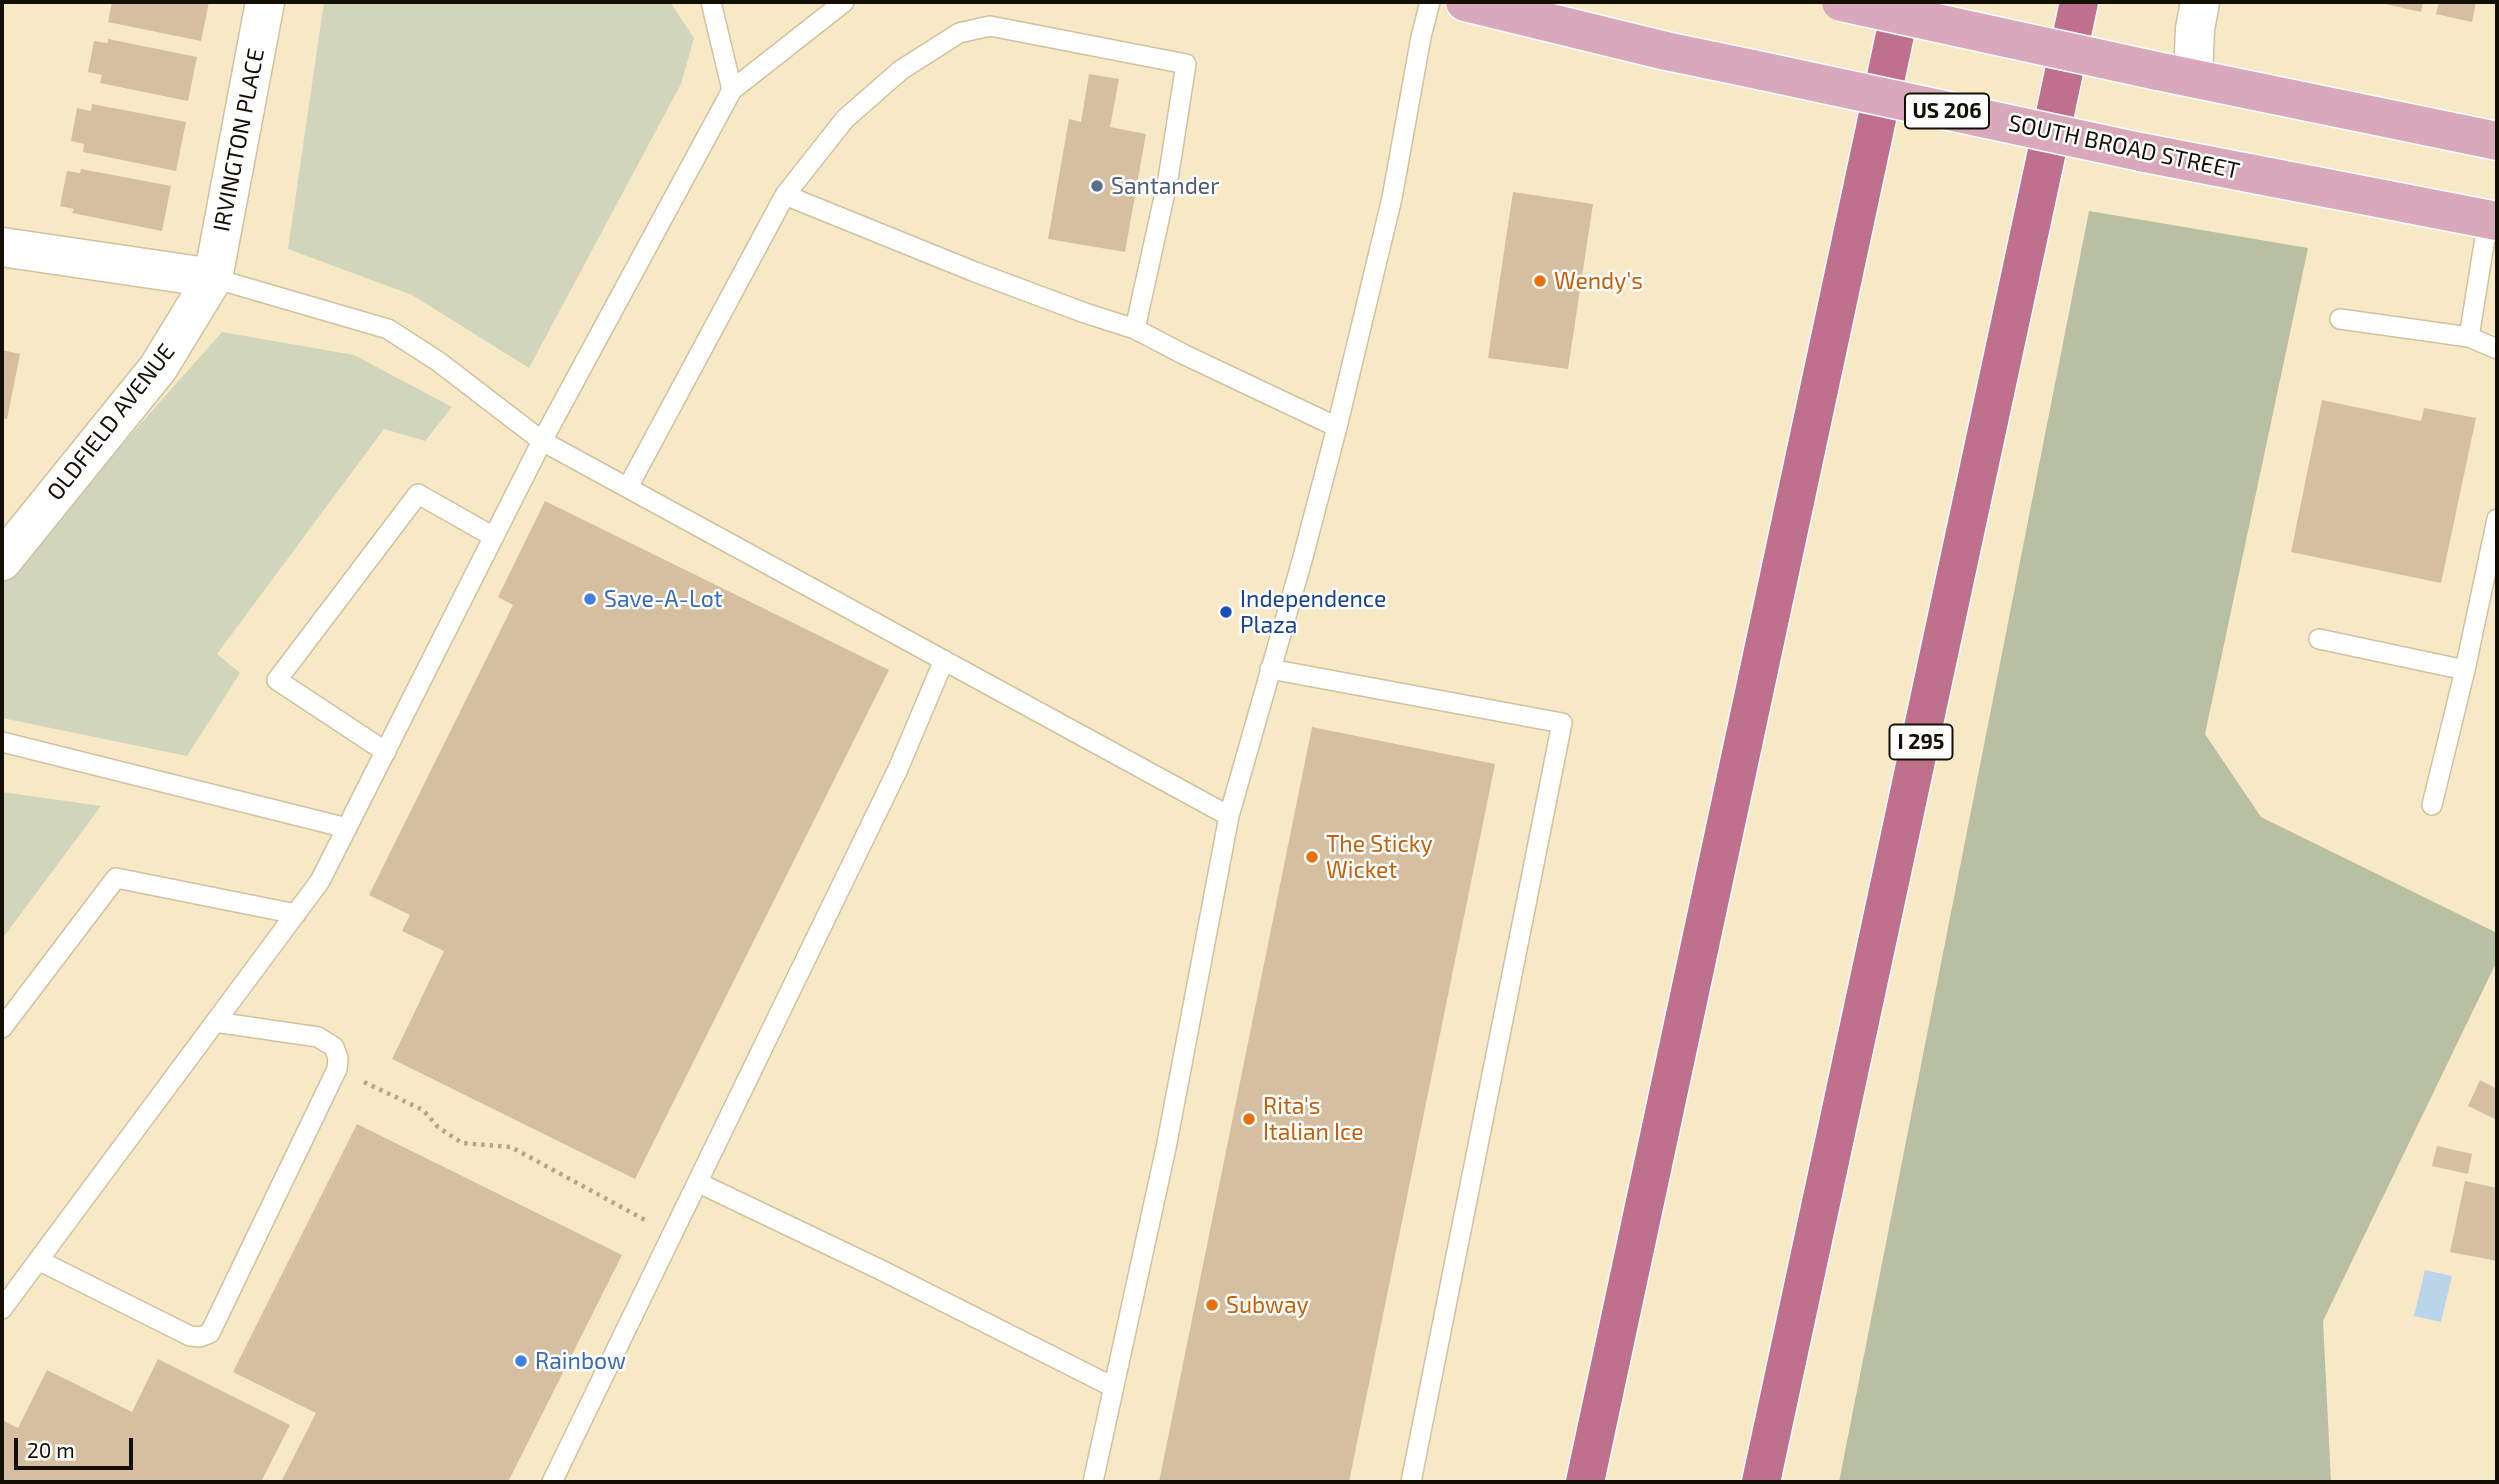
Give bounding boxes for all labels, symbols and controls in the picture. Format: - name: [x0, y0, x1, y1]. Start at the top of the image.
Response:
- street label: IRVINGTON PLACE: [208, 46, 270, 234]
- road number: US 206: [1905, 94, 1989, 128]
- street label: SOUTH BROAD STREET: [2006, 109, 2242, 185]
- place label: Santander: [1111, 172, 1219, 200]
- marker: Santander: [1089, 178, 1105, 194]
- place label: Wendy's: [1554, 267, 1643, 295]
- marker: Wendy's: [1532, 273, 1548, 289]
- street label: OLDFIELD AVENUE: [41, 338, 181, 506]
- place label: Save-A-Lot: [604, 585, 722, 613]
- place label: Independence Plaza: [1240, 585, 1386, 639]
- marker: Save-A-Lot: [582, 591, 598, 607]
- marker: Independence Plaza: [1218, 604, 1234, 620]
- road number: I 295: [1890, 724, 1952, 760]
- place label: The Sticky Wicket: [1326, 830, 1433, 884]
- marker: The Sticky Wicket: [1304, 849, 1320, 865]
- place label: Rita's Italian Ice: [1263, 1092, 1364, 1146]
- marker: Rita's Italian Ice: [1241, 1111, 1257, 1127]
- place label: Subway: [1226, 1291, 1309, 1319]
- marker: Subway: [1204, 1297, 1220, 1313]
- place label: Rainbow: [535, 1347, 626, 1375]
- marker: Rainbow: [513, 1353, 529, 1369]
- scale bar: [18, 1424, 136, 1468]
- text: 20 m: [27, 1437, 75, 1462]

